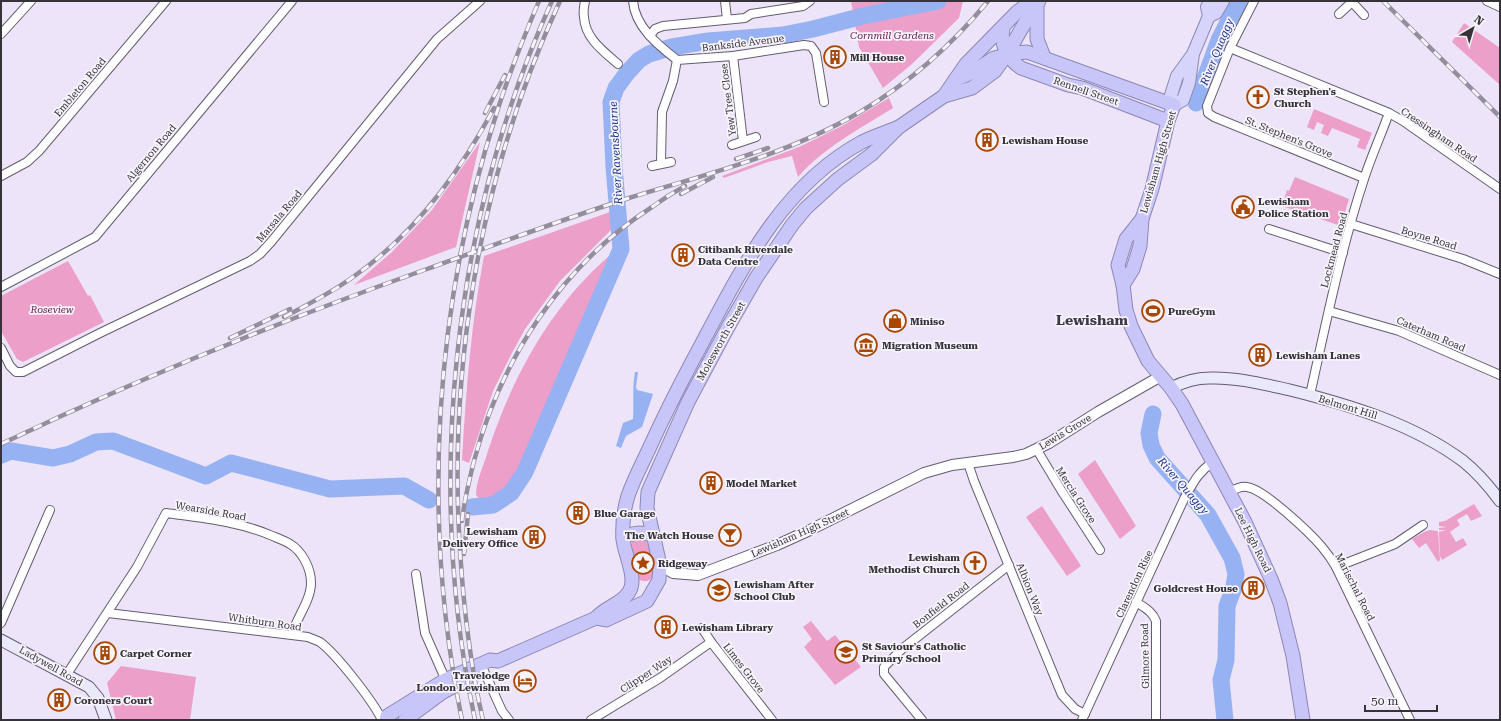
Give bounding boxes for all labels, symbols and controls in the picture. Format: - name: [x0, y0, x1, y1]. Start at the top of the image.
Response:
- north arrow: [1453, 8, 1493, 48]
- text: N: [1472, 13, 1487, 29]
- water label: River Quaggy: [1197, 16, 1236, 88]
- park label: Cornmill Gardens: [850, 30, 934, 41]
- street label: Bankside Avenue: [701, 32, 785, 54]
- building icon: Mill House: [822, 44, 848, 70]
- place label: Mill House: [850, 52, 904, 63]
- street label: Embleton Road: [52, 55, 108, 119]
- street label: Yew Tree Close: [718, 63, 738, 137]
- street label: Rennell Street: [1052, 75, 1120, 107]
- church icon: St Stephen's Church: [1245, 84, 1271, 110]
- place label: St Stephen's Church: [1274, 86, 1336, 109]
- water label: River Ravensbourne: [607, 101, 625, 206]
- street label: Cressingham Road: [1399, 105, 1480, 165]
- street label: Lewisham High Street: [1138, 109, 1178, 215]
- street label: St. Stephen's Grove: [1244, 114, 1335, 160]
- street label: Algernon Road: [124, 122, 179, 184]
- building icon: Lewisham House: [974, 127, 1000, 153]
- place label: Lewisham House: [1002, 135, 1088, 146]
- street label: Marsala Road: [254, 187, 304, 244]
- public building icon: Lewisham Police Station: [1230, 194, 1256, 220]
- place label: Lewisham Police Station: [1258, 196, 1329, 219]
- street label: Lockmead Road: [1319, 210, 1350, 289]
- street label: Boyne Road: [1400, 224, 1459, 252]
- building icon: Citibank Riverdale Data Centre: [670, 242, 696, 268]
- place label: Citibank Riverdale Data Centre: [698, 244, 793, 267]
- sports icon: PureGym: [1140, 298, 1166, 324]
- street label: Molesworth Street: [695, 299, 747, 382]
- park label: Roseview: [29, 304, 74, 315]
- place label: PureGym: [1168, 306, 1216, 317]
- shop icon: Miniso: [882, 308, 908, 334]
- district label: Lewisham: [1056, 312, 1129, 328]
- street label: Caterham Road: [1395, 315, 1468, 354]
- place label: Miniso: [910, 316, 945, 327]
- museum icon: Migration Museum: [853, 332, 879, 358]
- place label: Migration Museum: [882, 340, 978, 351]
- building icon: Lewisham Lanes: [1247, 342, 1273, 368]
- place label: Lewisham Lanes: [1276, 350, 1360, 361]
- street label: Belmont Hill: [1317, 393, 1379, 421]
- street label: Lewis Grove: [1037, 412, 1094, 452]
- water label: River Quaggy: [1154, 454, 1211, 517]
- street label: Mercia Grove: [1054, 465, 1098, 525]
- building icon: Model Market: [698, 470, 724, 496]
- place label: Model Market: [726, 478, 797, 489]
- street label: Wearside Road: [175, 499, 248, 523]
- building icon: Blue Garage: [565, 500, 591, 526]
- street label: Lewisham High Street: [749, 506, 851, 560]
- street label: Lee High Road: [1233, 506, 1274, 575]
- place label: Blue Garage: [594, 508, 655, 519]
- bar icon: The Watch House: [717, 522, 743, 548]
- building icon: Lewisham Delivery Office: [521, 524, 547, 550]
- place label: Lewisham Delivery Office: [443, 526, 518, 549]
- place label: The Watch House: [625, 530, 714, 541]
- street label: Clarendon Rise: [1113, 548, 1155, 620]
- place icon: Ridgeway: [630, 550, 656, 576]
- church icon: Lewisham Methodist Church: [962, 550, 988, 576]
- street label: Marischal Road: [1333, 551, 1377, 623]
- place label: Lewisham Methodist Church: [868, 552, 960, 575]
- place label: Ridgeway: [658, 558, 707, 569]
- street label: Albion Way: [1014, 561, 1046, 617]
- building icon: Goldcrest House: [1240, 575, 1266, 601]
- school or university icon: Lewisham After School Club: [706, 577, 732, 603]
- place label: Lewisham After School Club: [734, 579, 815, 602]
- street label: Bonfield Road: [911, 579, 972, 630]
- place label: Goldcrest House: [1154, 583, 1238, 594]
- street label: Whitburn Road: [228, 611, 303, 633]
- building icon: Lewisham Library: [653, 614, 679, 640]
- place label: Lewisham Library: [682, 622, 773, 633]
- street label: Gilmore Road: [1139, 622, 1151, 689]
- school or university icon: St Saviour's Catholic Primary School: [833, 639, 859, 665]
- building icon: Carpet Corner: [92, 640, 118, 666]
- street label: Limes Grove: [721, 641, 767, 695]
- place label: St Saviour's Catholic Primary School: [862, 641, 966, 664]
- street label: Ladywell Road: [17, 644, 85, 688]
- place label: Carpet Corner: [120, 648, 192, 659]
- street label: Clipper Way: [618, 653, 674, 695]
- hotel icon: Travelodge London Lewisham: [512, 668, 538, 694]
- place label: Travelodge London Lewisham: [417, 670, 510, 693]
- building icon: Coroners Court: [46, 687, 72, 713]
- scale bar: [1365, 687, 1437, 713]
- text: 50 m: [1371, 694, 1398, 708]
- place label: Coroners Court: [74, 695, 152, 706]

